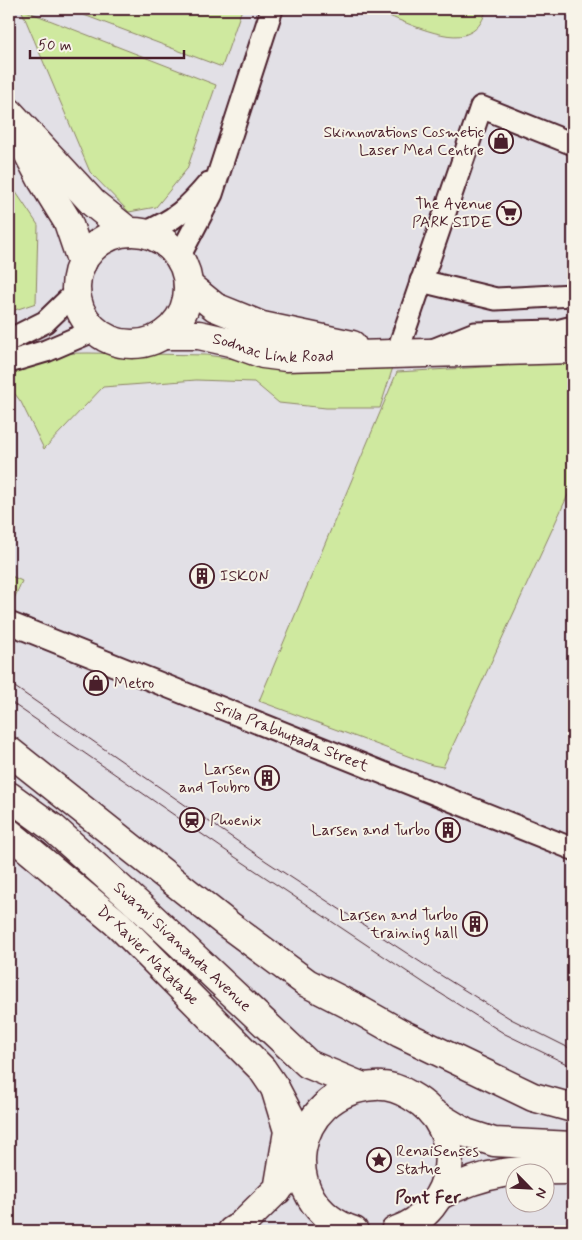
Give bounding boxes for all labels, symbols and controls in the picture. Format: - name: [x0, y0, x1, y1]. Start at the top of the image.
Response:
- scale bar: [30, 28, 184, 60]
- text: 50 m: [38, 36, 72, 56]
- place label: Skinnovations Cosmetic Laser Med Centre: [323, 122, 484, 161]
- shop icon: Skinnovations Cosmetic Laser Med Centre: [488, 128, 514, 154]
- place label: The Avenue PARK SIDE: [412, 194, 492, 233]
- supermarket icon: The Avenue PARK SIDE: [496, 200, 522, 226]
- street label: Sodnac Link Road: [211, 328, 334, 368]
- building icon: ISKON: [189, 563, 215, 589]
- place label: ISKON: [220, 566, 270, 587]
- shop icon: Metro: [83, 670, 109, 696]
- place label: Metro: [114, 673, 155, 694]
- street label: Srila Prabhupada Street: [211, 696, 372, 777]
- place label: Larsen and Toubro: [179, 759, 250, 798]
- building icon: Larsen and Toubro: [254, 765, 280, 791]
- station icon: Phoenix: [179, 807, 205, 833]
- place label: Phoenix: [210, 810, 261, 831]
- building icon: Larsen and Turbo: [435, 817, 461, 843]
- place label: Larsen and Turbo: [312, 820, 430, 841]
- street label: Swami Sivananda Avenue: [109, 877, 256, 1016]
- street label: Dr Xavier Natatabe: [93, 901, 203, 1010]
- place label: Larsen and Turbo training hall: [340, 905, 458, 945]
- building icon: Larsen and Turbo training hall: [462, 911, 488, 937]
- place label: RenaiSenses Statue: [396, 1141, 479, 1180]
- place icon: RenaiSenses Statue: [366, 1147, 392, 1173]
- north arrow: [504, 1162, 554, 1212]
- text: N: [531, 1185, 551, 1201]
- district label: Pont Fer: [395, 1186, 461, 1210]

